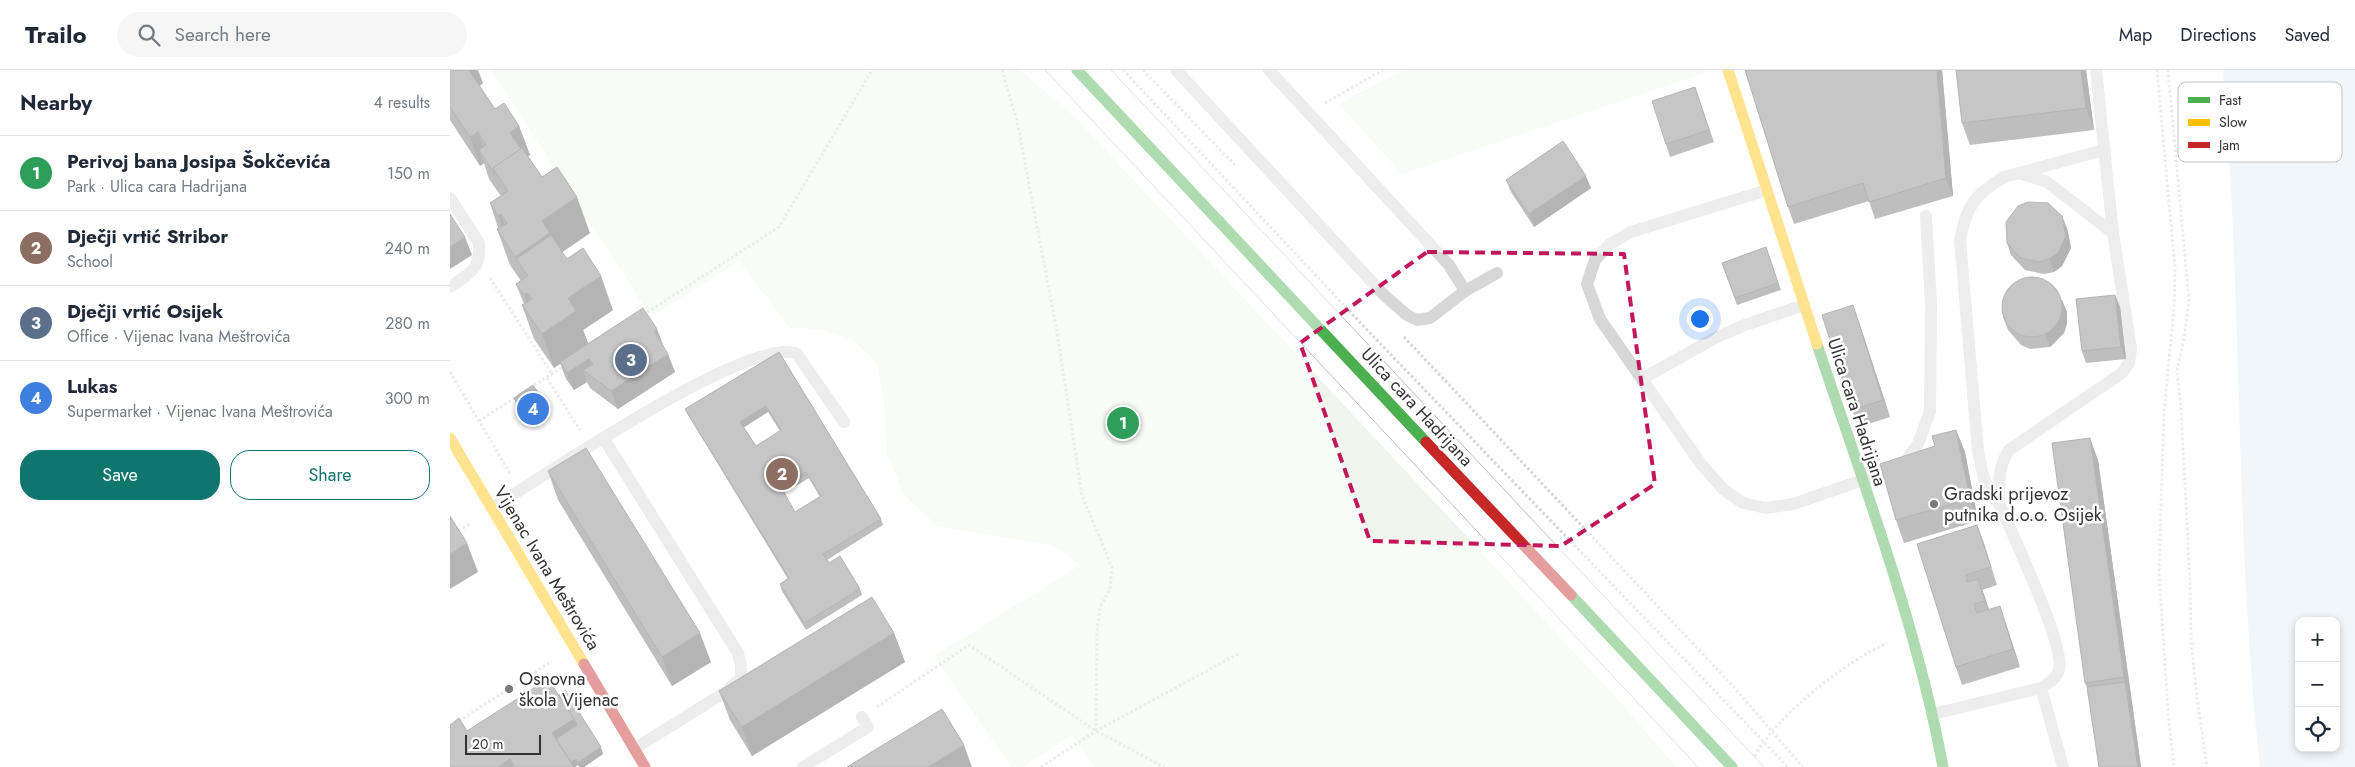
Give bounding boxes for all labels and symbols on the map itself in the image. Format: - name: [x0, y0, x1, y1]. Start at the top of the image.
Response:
- legend: [2178, 82, 2342, 162]
- text: Fast: [2219, 90, 2242, 110]
- text: Slow: [2219, 112, 2247, 132]
- text: Jam: [2217, 135, 2240, 155]
- your location: [1687, 306, 1713, 332]
- street label: Ulica cara Hadrijana: [1821, 335, 1893, 489]
- pin: 3: [615, 341, 647, 379]
- street label: Ulica cara Hadrijana: [1355, 342, 1479, 472]
- pin: 4: [517, 390, 549, 428]
- pin: 1: [1107, 404, 1139, 442]
- pin: 2: [766, 455, 798, 493]
- street label: Vijenac Ivana Meštrovića: [488, 481, 606, 655]
- place label: Gradski prijevoz putnika d.o.o. Osijek: [1944, 481, 2102, 528]
- marker: Gradski prijevoz putnika d.o.o. Osijek: [1928, 498, 1940, 510]
- place label: Osnovna škola Vijenac: [519, 666, 619, 713]
- marker: Osnovna škola Vijenac: [503, 683, 515, 695]
- scale bar: [465, 732, 541, 755]

